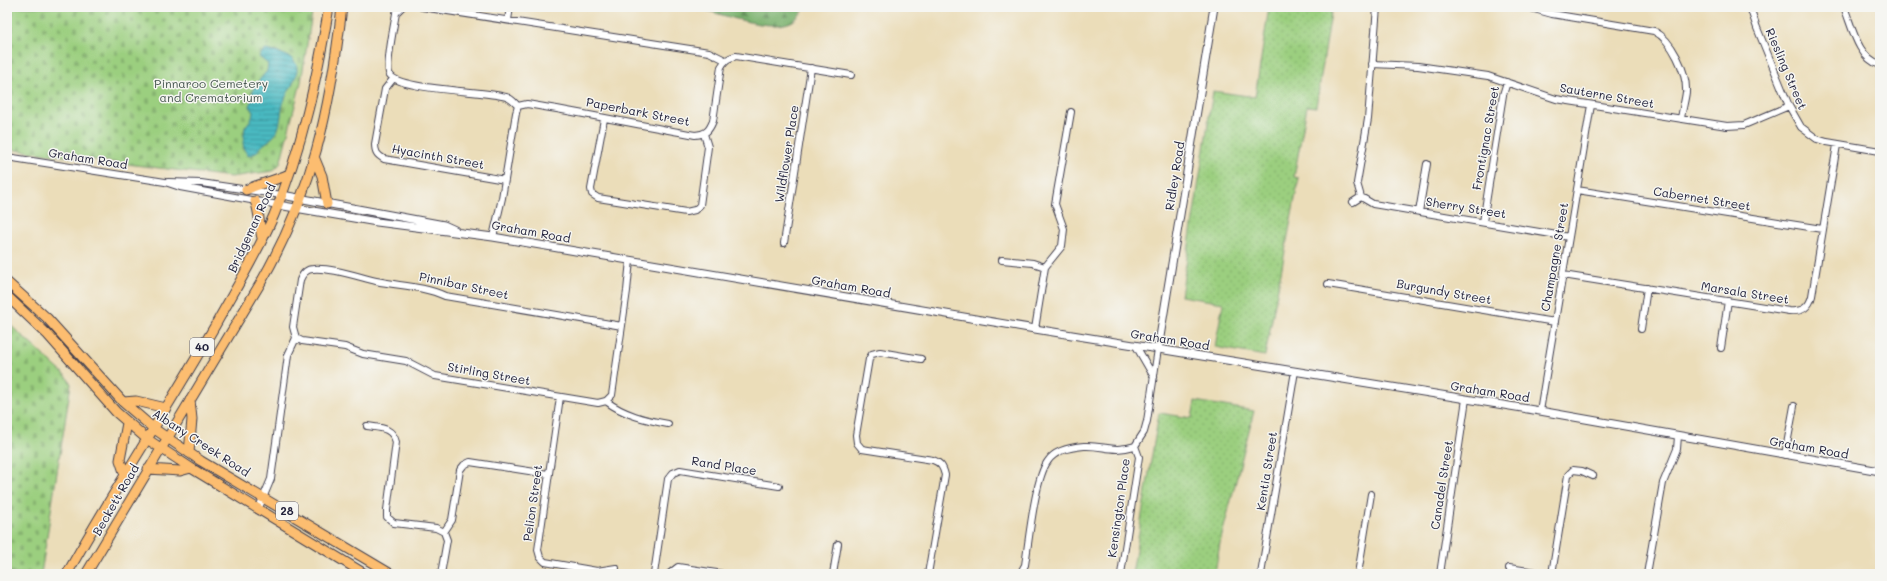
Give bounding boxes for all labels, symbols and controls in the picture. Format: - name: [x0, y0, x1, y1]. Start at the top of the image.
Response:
- street label: Riesling Street: [1763, 25, 1811, 112]
- park label: Pinnaroo Cemetery and Crematorium: [154, 75, 268, 105]
- street label: Sauterne Street: [1559, 79, 1656, 111]
- street label: Frontignac Street: [1468, 84, 1502, 191]
- street label: Paperbark Street: [585, 93, 691, 129]
- street label: Wildflower Place: [770, 104, 802, 204]
- street label: Hyacinth Street: [391, 140, 486, 172]
- street label: Ridley Road: [1161, 140, 1187, 211]
- street label: Graham Road: [47, 144, 129, 172]
- street label: Bridgeman Road: [223, 180, 279, 275]
- street label: Cabernet Street: [1652, 182, 1752, 214]
- street label: Sherry Street: [1425, 193, 1508, 221]
- street label: Champagne Street: [1537, 201, 1571, 313]
- street label: Graham Road: [490, 216, 572, 246]
- street label: Pinnibar Street: [418, 268, 510, 302]
- street label: Graham Road: [810, 271, 892, 301]
- street label: Burgundy Street: [1395, 275, 1493, 307]
- street label: Marsala Street: [1700, 277, 1790, 307]
- street label: Graham Road: [1129, 325, 1211, 353]
- road number: 40: [190, 338, 214, 356]
- street label: Stirling Street: [446, 358, 532, 388]
- street label: Graham Road: [1449, 377, 1531, 405]
- street label: Albany Creek Road: [150, 405, 254, 480]
- street label: Kentia Street: [1252, 430, 1280, 512]
- street label: Graham Road: [1768, 432, 1850, 462]
- street label: Canadel Street: [1426, 439, 1456, 531]
- street label: Rand Place: [691, 452, 758, 478]
- street label: Kensington Place: [1103, 457, 1133, 558]
- street label: Beckett Road: [88, 461, 142, 538]
- street label: Pelion Street: [519, 463, 545, 542]
- road number: 28: [276, 502, 298, 520]

